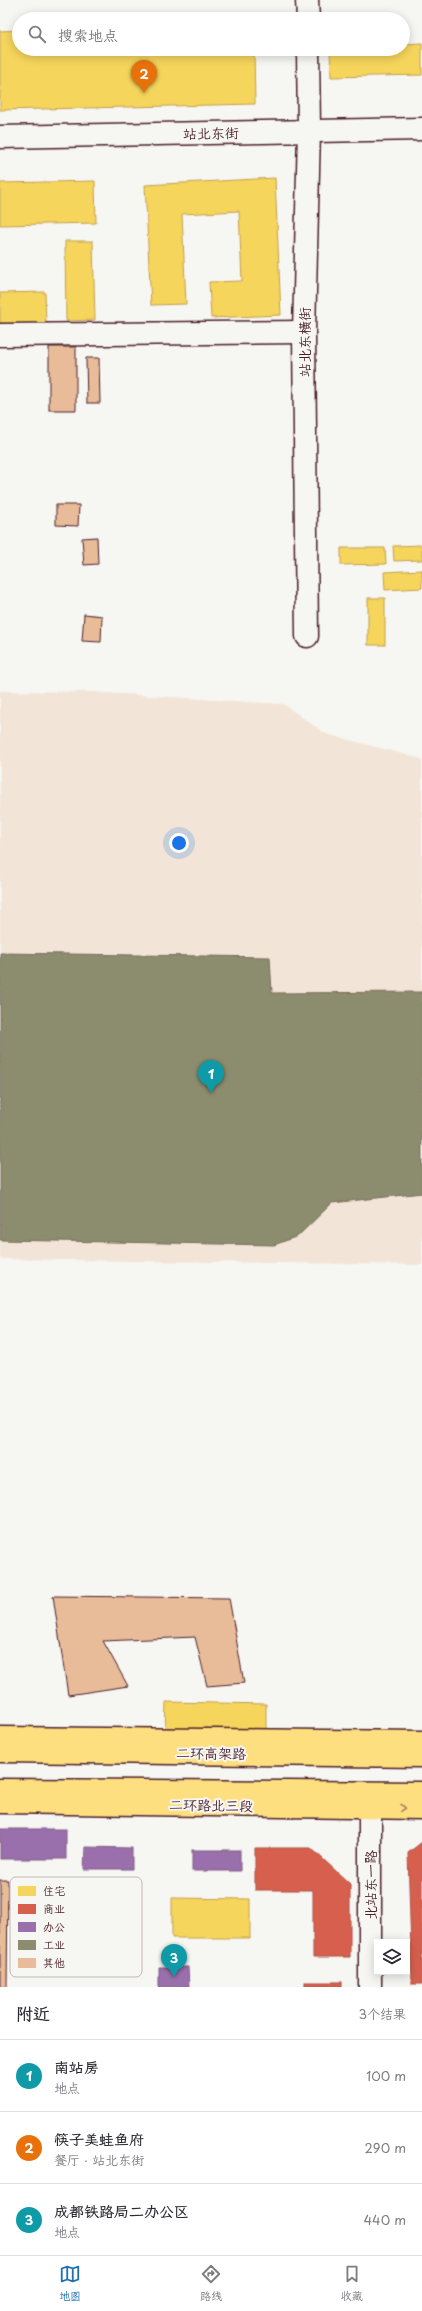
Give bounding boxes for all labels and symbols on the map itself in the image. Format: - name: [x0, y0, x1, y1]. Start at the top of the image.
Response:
- pin: 2: [131, 60, 157, 93]
- street label: 站北东街: [183, 122, 239, 144]
- street label: 站北东横街: [294, 307, 315, 377]
- your location: [169, 833, 189, 853]
- pin: 1: [198, 1060, 224, 1093]
- street label: 二环高架路: [176, 1742, 246, 1764]
- street label: 二环路北三段: [169, 1794, 253, 1816]
- one-way arrow: [400, 1803, 406, 1812]
- street label: 北站东一路: [360, 1850, 381, 1920]
- legend: [10, 1877, 142, 1977]
- text: 住宅: [43, 1882, 65, 1899]
- text: 商业: [43, 1900, 65, 1917]
- text: 办公: [43, 1918, 65, 1935]
- text: 工业: [43, 1936, 65, 1953]
- pin: 3: [161, 1944, 187, 1977]
- text: 其他: [43, 1954, 65, 1971]

